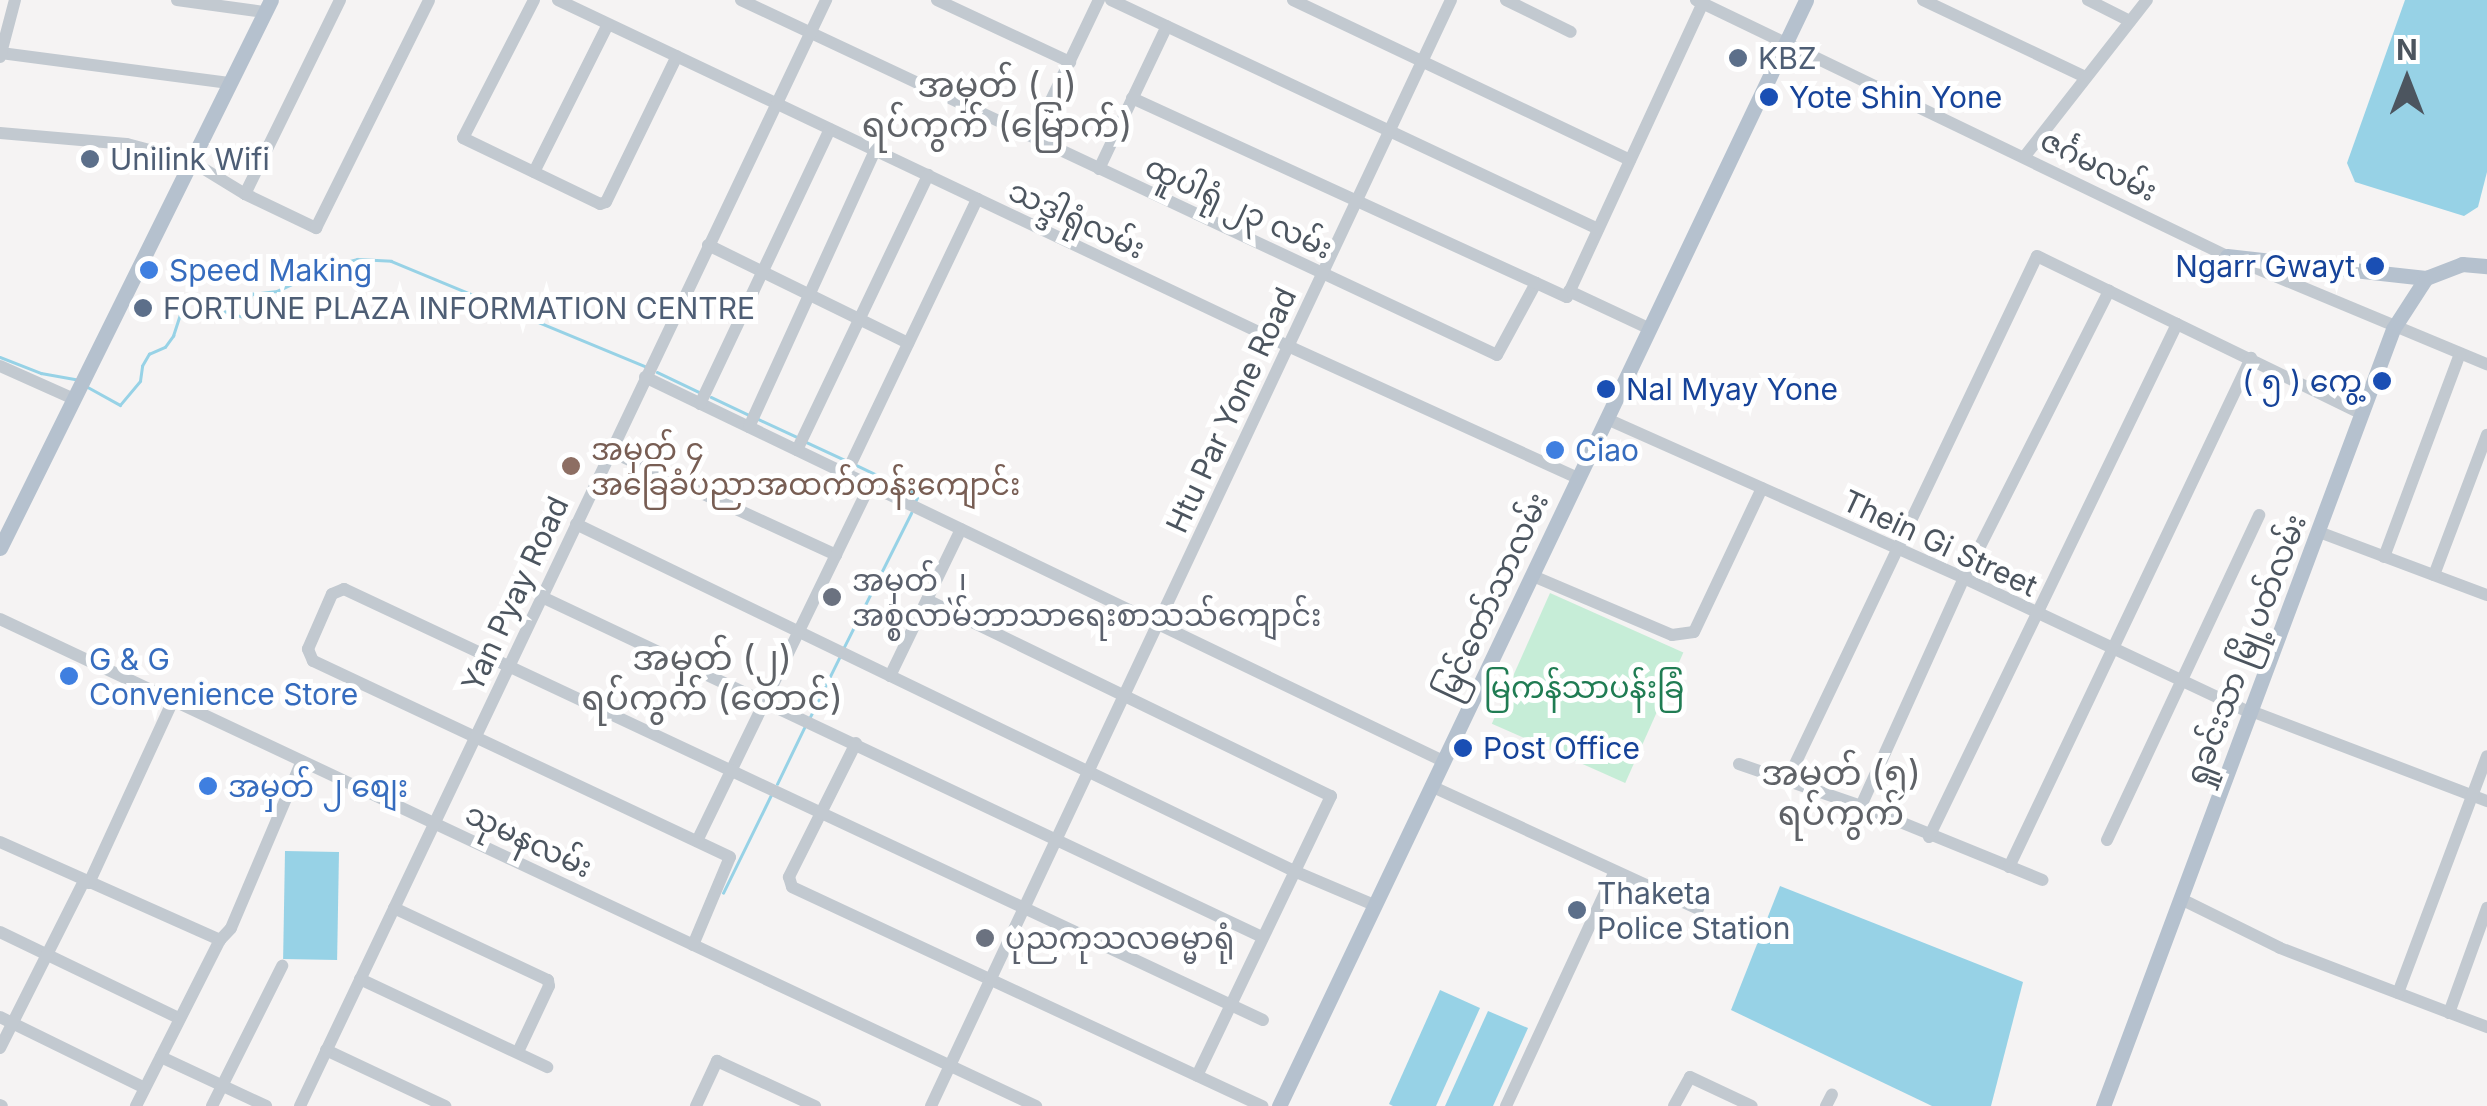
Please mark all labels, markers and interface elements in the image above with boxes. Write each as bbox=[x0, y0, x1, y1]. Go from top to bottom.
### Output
north arrow bbox=[2357, 30, 2457, 130]
text: N bbox=[2396, 33, 2418, 67]
place label: KBZ bbox=[1758, 40, 1817, 76]
marker: KBZ bbox=[1727, 47, 1749, 69]
district label: အမှတ် (၂) ရပ်ကွက် (မြောက်) bbox=[862, 63, 1132, 145]
place label: Yote Shin Yone bbox=[1789, 79, 2002, 115]
marker: Yote Shin Yone bbox=[1758, 86, 1780, 108]
street label: ဇင်္ဂမလမ်း bbox=[2035, 121, 2163, 209]
place label: Unilink Wifi bbox=[110, 141, 270, 177]
marker: Unilink Wifi bbox=[79, 148, 101, 170]
street label: ထူပါရုံ ၂၃ လမ်း bbox=[1140, 148, 1338, 266]
street label: သဒ္ဒါရုံလမ်း bbox=[1003, 172, 1151, 266]
place label: Ngarr Gwayt bbox=[2175, 248, 2355, 284]
place label: Speed Making bbox=[169, 252, 372, 288]
marker: Ngarr Gwayt bbox=[2364, 255, 2386, 277]
marker: Speed Making bbox=[138, 259, 160, 281]
street label: Htu Par Yone Road bbox=[1158, 282, 1304, 538]
place label: FORTUNE PLAZA INFORMATION CENTRE bbox=[163, 290, 755, 326]
marker: FORTUNE PLAZA INFORMATION CENTRE bbox=[132, 297, 154, 319]
place label: ( ၅ ) ကွေ့ bbox=[2242, 363, 2362, 399]
marker: ( ၅ ) ကွေ့ bbox=[2371, 370, 2393, 392]
place label: Nal Myay Yone bbox=[1626, 371, 1838, 407]
marker: Nal Myay Yone bbox=[1595, 378, 1617, 400]
place label: အမှတ် ၄ အခြေခံပညာအထက်တန်းကျောင်း bbox=[591, 431, 1020, 502]
place label: Ciao bbox=[1575, 432, 1639, 468]
marker: Ciao bbox=[1544, 439, 1566, 461]
marker: အမှတ် ၄ အခြေခံပညာအထက်တန်းကျောင်း bbox=[560, 455, 582, 477]
street label: Thein Gi Street bbox=[1837, 482, 2043, 604]
street label: မြင်တော်သာလမ်း bbox=[1428, 487, 1556, 705]
street label: Yan Pyay Road bbox=[454, 491, 576, 697]
street label: ရှုခင်းသာ မြို့ပတ်လမ်း bbox=[2177, 509, 2313, 791]
place label: အမှတ် ၂ အစ္စလာမ်ဘာသာရေးစာသသ်ကျောင်း bbox=[852, 562, 1321, 632]
marker: အမှတ် ၂ အစ္စလာမ်ဘာသာရေးစာသသ်ကျောင်း bbox=[821, 586, 843, 608]
district label: အမှတ် (၂) ရပ်ကွက် (တောင်) bbox=[581, 636, 843, 718]
place label: G & G Convenience Store bbox=[89, 641, 358, 712]
marker: G & G Convenience Store bbox=[58, 665, 80, 687]
park label: မြကန်သာပန်းခြံ bbox=[1484, 669, 1684, 705]
place label: Post Office bbox=[1483, 730, 1640, 766]
marker: Post Office bbox=[1452, 737, 1474, 759]
district label: အမှတ် (၅) ရပ်ကွက် bbox=[1761, 751, 1921, 833]
place label: အမှတ် ၂ စျေး bbox=[228, 768, 408, 804]
marker: အမှတ် ၂ စျေး bbox=[197, 775, 219, 797]
street label: သုမနလမ်း bbox=[460, 795, 598, 885]
place label: Thaketa Police Station bbox=[1597, 875, 1790, 946]
marker: Thaketa Police Station bbox=[1566, 899, 1588, 921]
place label: ပုညကုသလဓမ္မာရုံ bbox=[1005, 920, 1234, 956]
marker: ပုညကုသလဓမ္မာရုံ bbox=[974, 927, 996, 949]

